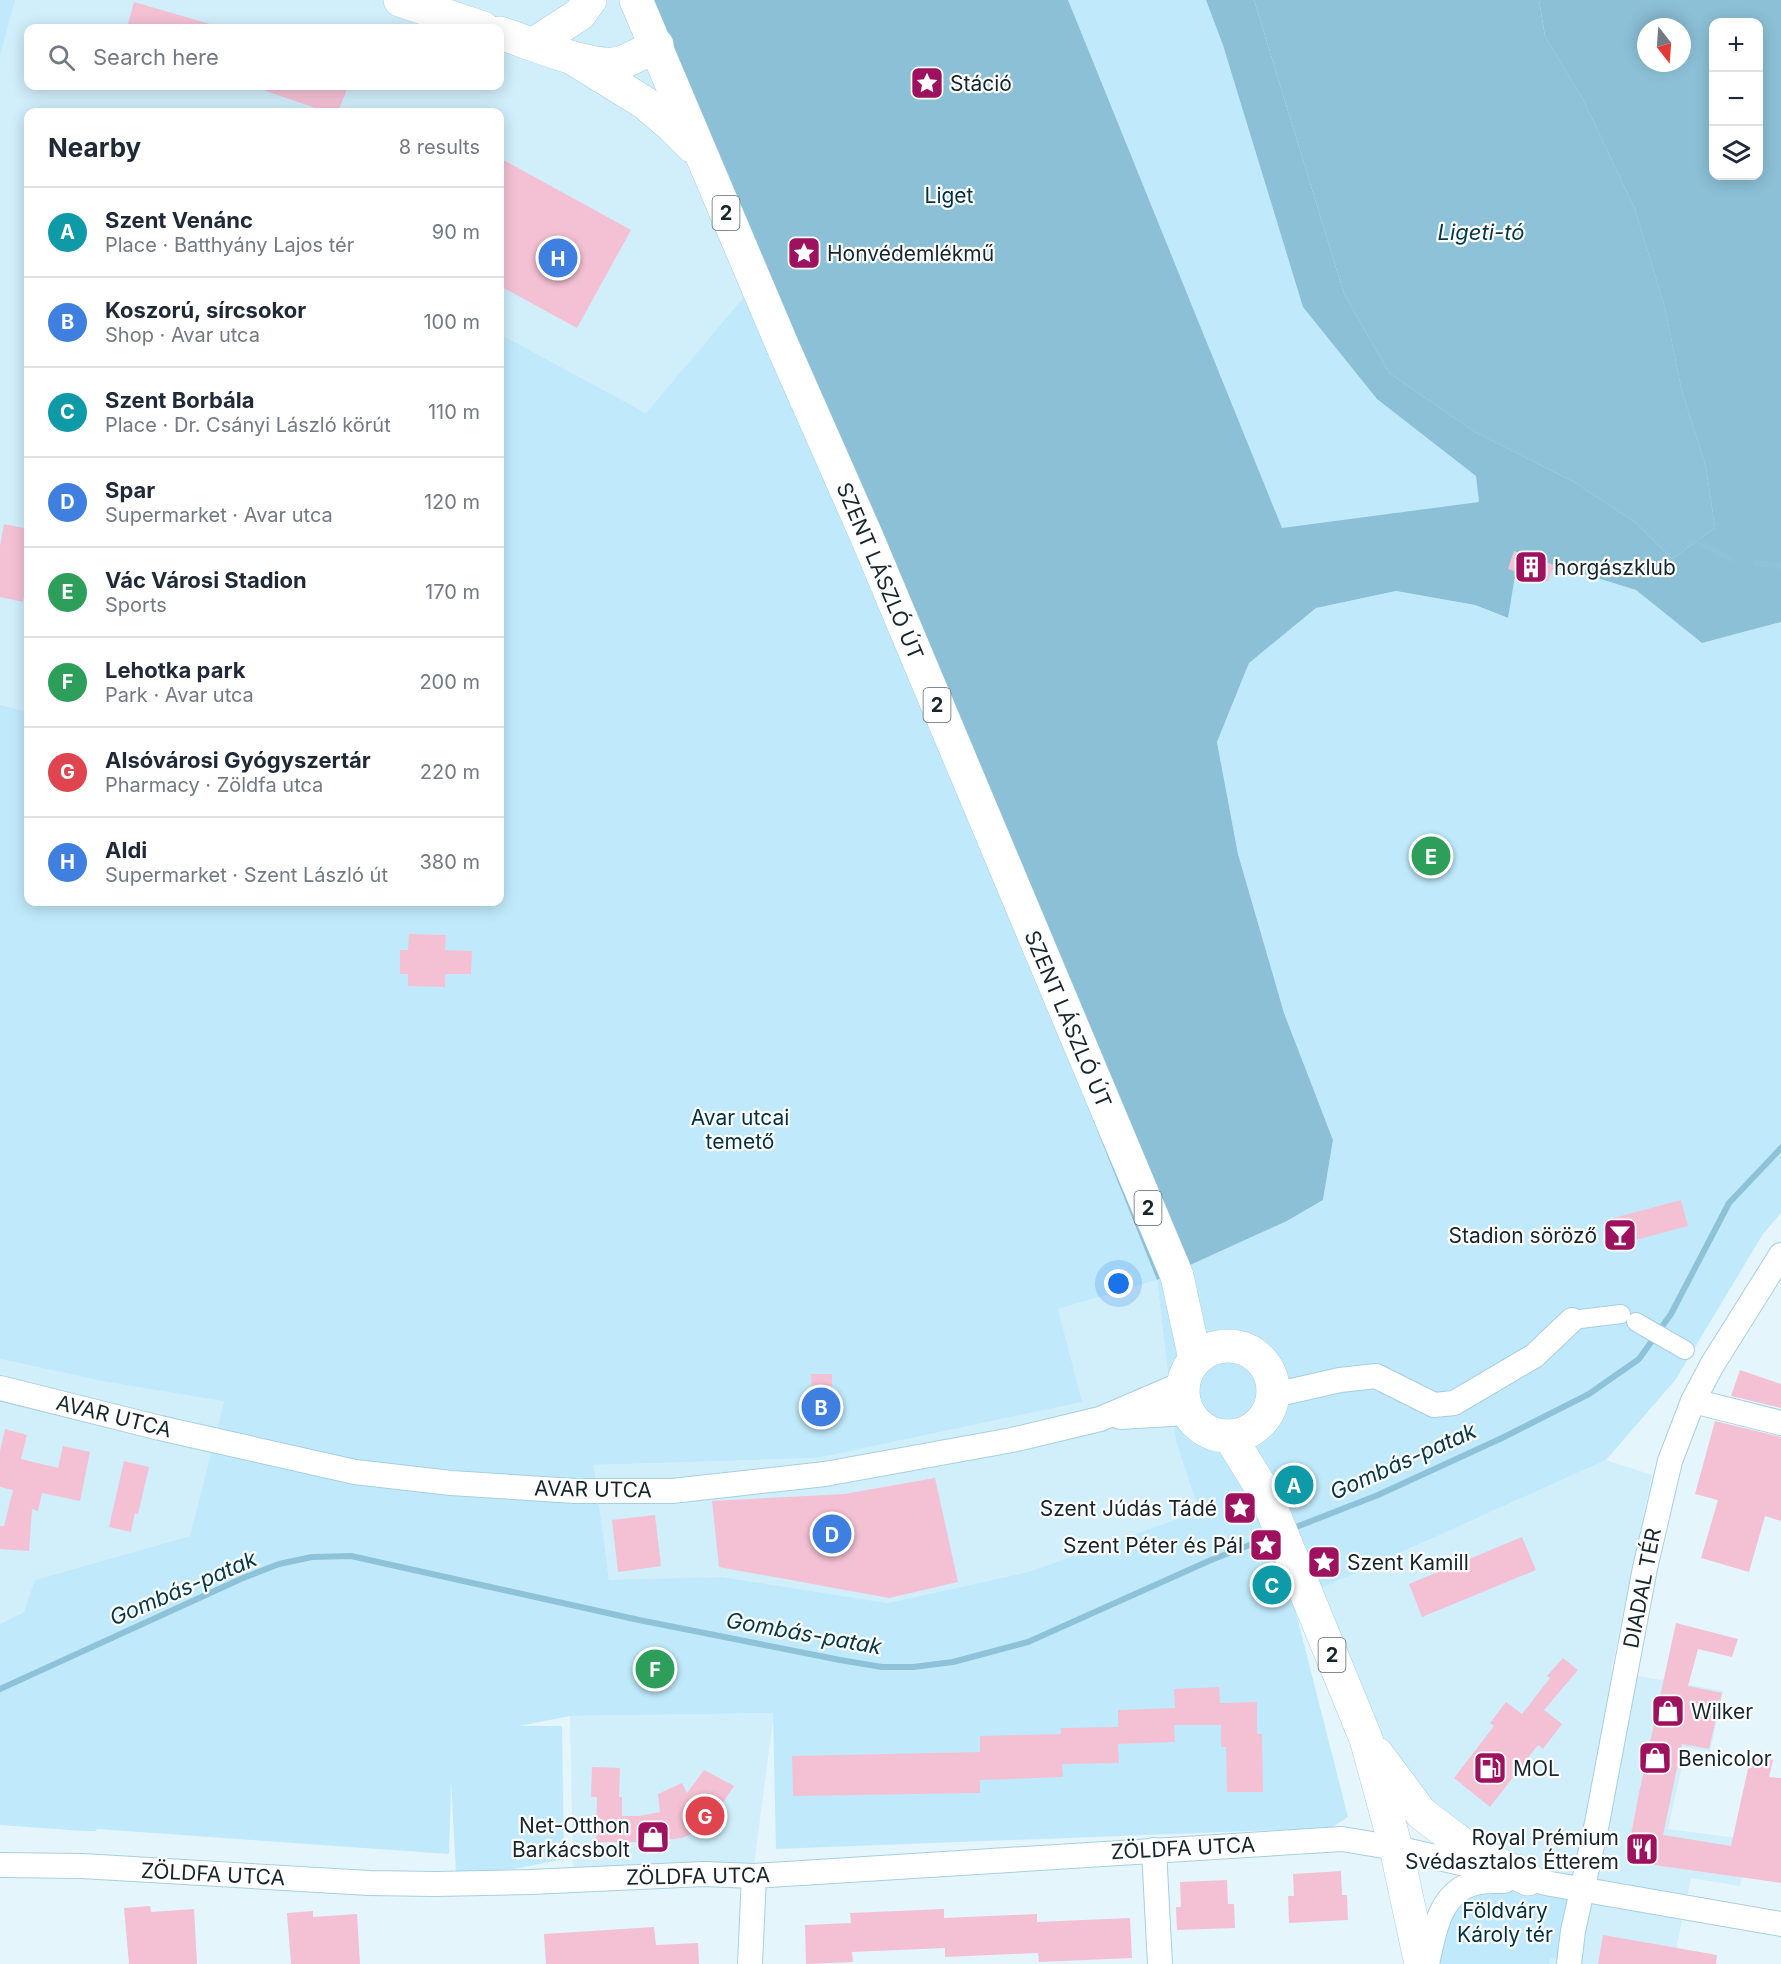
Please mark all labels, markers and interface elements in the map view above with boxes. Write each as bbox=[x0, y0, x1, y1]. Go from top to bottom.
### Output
north arrow bbox=[1637, 18, 1691, 72]
map controls bbox=[1709, 18, 1763, 180]
button: + bbox=[1709, 18, 1763, 72]
search box bbox=[24, 24, 504, 90]
icon: search bbox=[45, 41, 78, 74]
text: Search here bbox=[93, 44, 219, 70]
place icon: Stáció bbox=[909, 65, 945, 101]
place label: Stáció bbox=[950, 71, 1012, 96]
button: − bbox=[1709, 72, 1763, 126]
button: layers bbox=[1709, 126, 1763, 180]
text: Nearby bbox=[48, 132, 141, 163]
text: 8 results bbox=[399, 135, 480, 159]
park label: Liget bbox=[925, 183, 974, 208]
road number: 2 bbox=[712, 196, 740, 230]
text: Szent Venánc bbox=[105, 207, 253, 233]
water label: Ligeti-tó bbox=[1438, 219, 1524, 245]
text: A bbox=[60, 220, 75, 244]
text: 90 m bbox=[432, 220, 480, 244]
text: Place · Batthyány Lajos tér bbox=[105, 233, 354, 257]
place icon: Honvédemlékmű bbox=[786, 235, 822, 271]
pin: H bbox=[538, 236, 578, 280]
place label: Honvédemlékmű bbox=[827, 241, 994, 266]
text: Koszorú, sírcsokor bbox=[105, 297, 306, 323]
text: B bbox=[61, 310, 74, 334]
text: 100 m bbox=[423, 310, 480, 334]
text: Shop · Avar utca bbox=[105, 323, 260, 347]
text: Szent Borbála bbox=[105, 387, 255, 413]
text: C bbox=[60, 400, 75, 424]
text: 110 m bbox=[428, 400, 480, 424]
text: Place · Dr. Csányi László körút bbox=[105, 413, 391, 437]
text: Spar bbox=[105, 477, 155, 503]
street label: SZENT LÁSZLÓ ÚT bbox=[831, 478, 930, 663]
text: D bbox=[60, 490, 75, 514]
text: 120 m bbox=[424, 490, 480, 514]
text: Supermarket · Avar utca bbox=[105, 503, 333, 527]
building icon: horgászklub bbox=[1513, 549, 1549, 585]
place label: horgászklub bbox=[1554, 555, 1676, 580]
text: Vác Városi Stadion bbox=[105, 567, 307, 593]
text: E bbox=[61, 580, 74, 604]
text: 170 m bbox=[425, 580, 480, 604]
text: Sports bbox=[105, 593, 167, 617]
text: Lehotka park bbox=[105, 657, 246, 683]
text: F bbox=[62, 670, 73, 694]
text: 200 m bbox=[419, 670, 480, 694]
text: Park · Avar utca bbox=[105, 683, 254, 707]
road number: 2 bbox=[924, 688, 950, 722]
text: Alsóvárosi Gyógyszertár bbox=[105, 747, 371, 773]
text: G bbox=[60, 760, 75, 784]
text: 220 m bbox=[420, 760, 480, 784]
text: Pharmacy · Zöldfa utca bbox=[105, 773, 323, 797]
pin: E bbox=[1412, 834, 1450, 878]
text: Aldi bbox=[105, 837, 147, 863]
text: H bbox=[60, 850, 75, 874]
text: 380 m bbox=[420, 850, 480, 874]
text: Supermarket · Szent László út bbox=[105, 863, 388, 887]
street label: SZENT LÁSZLÓ ÚT bbox=[1019, 926, 1118, 1111]
park label: Avar utcai temető bbox=[691, 1105, 789, 1154]
road number: 2 bbox=[1134, 1191, 1162, 1225]
bar icon: Stadion söröző bbox=[1602, 1217, 1638, 1253]
place label: Stadion söröző bbox=[1449, 1223, 1597, 1248]
your location bbox=[1104, 1269, 1133, 1298]
pin: B bbox=[802, 1384, 840, 1430]
street label: AVAR UTCA bbox=[54, 1390, 174, 1442]
water label: Gombás-patak bbox=[1326, 1417, 1481, 1505]
pin: A bbox=[1274, 1462, 1314, 1508]
street label: AVAR UTCA bbox=[534, 1475, 652, 1503]
place icon: Szent Júdás Tádé bbox=[1222, 1490, 1258, 1526]
place label: Szent Júdás Tádé bbox=[1040, 1496, 1217, 1521]
pin: D bbox=[812, 1512, 852, 1556]
street label: DIADAL TÉR bbox=[1617, 1526, 1666, 1650]
place icon: Szent Péter és Pál bbox=[1248, 1527, 1284, 1563]
place label: Szent Péter és Pál bbox=[1063, 1533, 1243, 1558]
place icon: Szent Kamill bbox=[1306, 1544, 1342, 1580]
water label: Gombás-patak bbox=[105, 1545, 261, 1631]
place label: Szent Kamill bbox=[1347, 1550, 1469, 1575]
pin: C bbox=[1252, 1562, 1292, 1608]
water label: Gombás-patak bbox=[724, 1607, 885, 1660]
road number: 2 bbox=[1318, 1638, 1346, 1672]
pin: F bbox=[636, 1646, 674, 1692]
shop icon: Wilker bbox=[1650, 1693, 1686, 1729]
place label: Wilker bbox=[1691, 1699, 1753, 1724]
shop icon: Benicolor bbox=[1637, 1740, 1673, 1776]
place label: Benicolor bbox=[1678, 1746, 1772, 1771]
fuel station icon: MOL bbox=[1472, 1750, 1508, 1786]
place label: MOL bbox=[1513, 1756, 1560, 1781]
pin: G bbox=[686, 1794, 724, 1838]
place label: Net-Otthon Barkácsbolt bbox=[512, 1813, 630, 1862]
shop icon: Net-Otthon Barkácsbolt bbox=[635, 1819, 671, 1855]
place label: Royal Prémium Svédasztalos Étterem bbox=[1405, 1825, 1619, 1874]
restaurant icon: Royal Prémium Svédasztalos Étterem bbox=[1624, 1831, 1660, 1867]
street label: ZÖLDFA UTCA bbox=[1110, 1832, 1256, 1864]
street label: ZÖLDFA UTCA bbox=[140, 1858, 286, 1890]
street label: ZÖLDFA UTCA bbox=[626, 1862, 770, 1890]
park label: Földváry Károly tér bbox=[1457, 1898, 1553, 1947]

